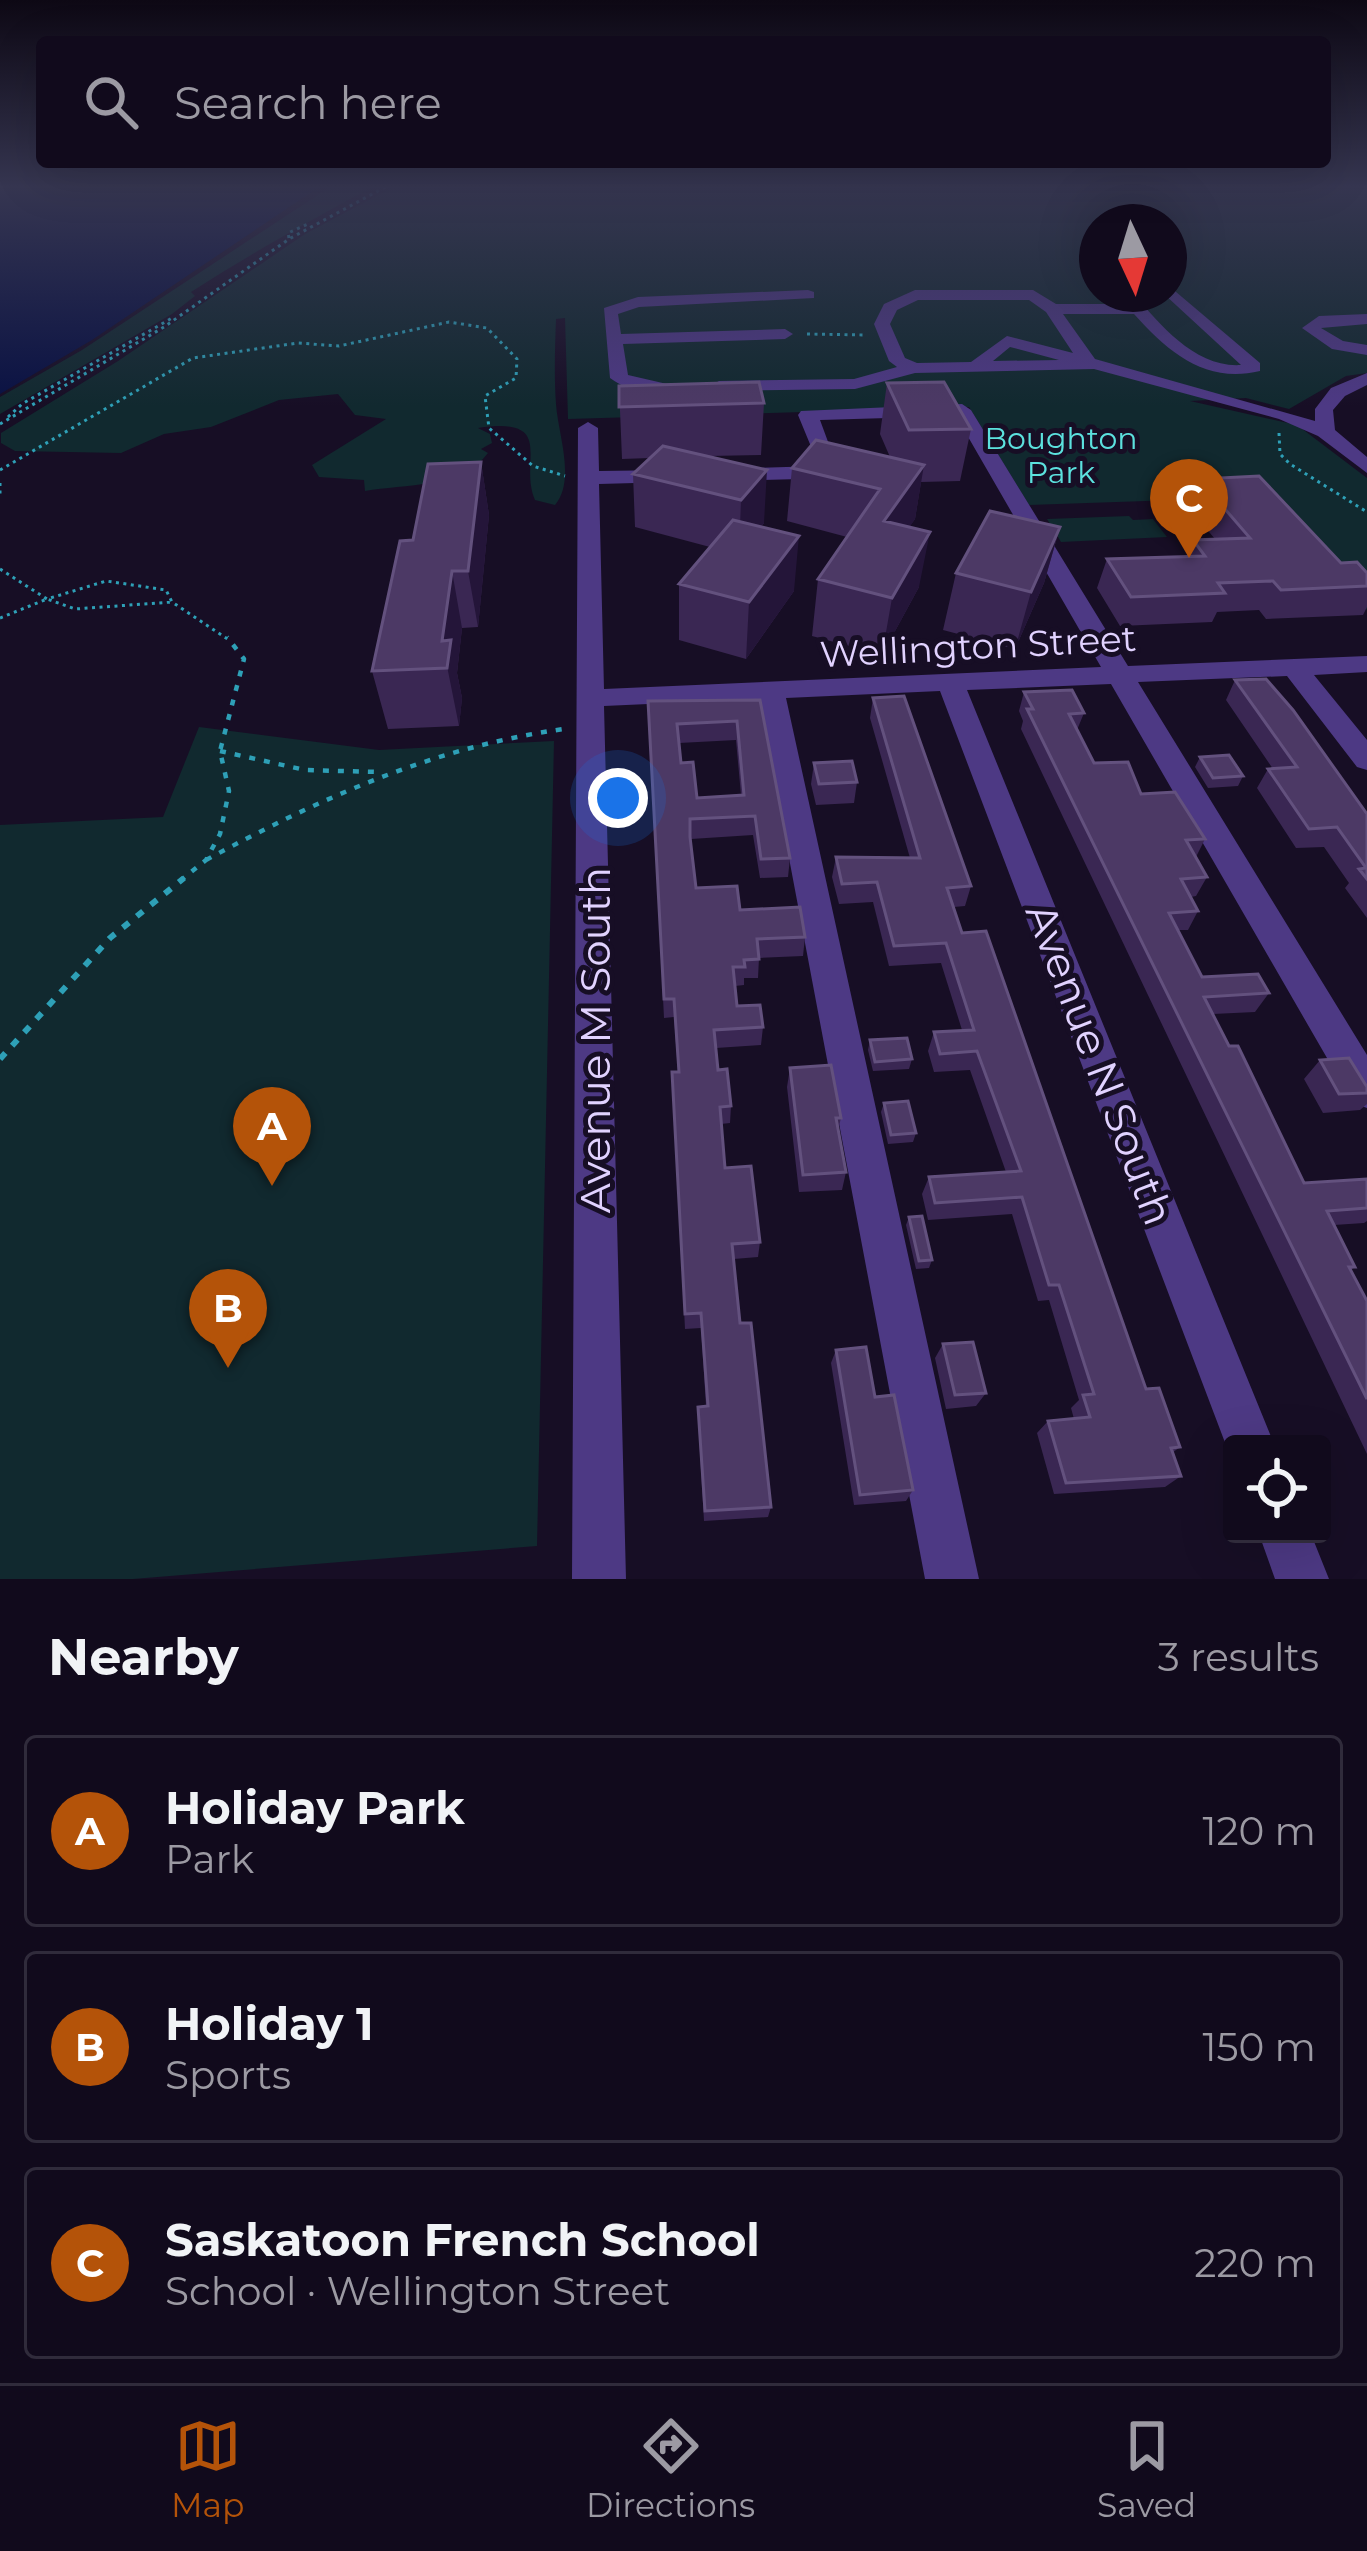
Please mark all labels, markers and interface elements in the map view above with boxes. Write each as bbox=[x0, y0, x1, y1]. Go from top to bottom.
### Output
search box bbox=[36, 36, 1331, 168]
icon: search bbox=[78, 69, 144, 135]
text: Search here bbox=[174, 75, 442, 130]
north arrow bbox=[1079, 204, 1187, 312]
park label: Boughton Park bbox=[984, 420, 1138, 491]
pin: C bbox=[1150, 459, 1228, 558]
street label: Wellington Street bbox=[819, 616, 1137, 676]
your location bbox=[588, 768, 648, 828]
street label: Avenue M South bbox=[569, 867, 621, 1213]
street label: Avenue N South bbox=[1015, 896, 1185, 1232]
pin: A bbox=[233, 1087, 311, 1186]
pin: B bbox=[189, 1269, 267, 1368]
map controls bbox=[1223, 1435, 1331, 1543]
button: locate bbox=[1223, 1435, 1331, 1543]
text: Nearby bbox=[48, 1626, 239, 1688]
text: 3 results bbox=[1158, 1633, 1319, 1681]
text: Holiday Park bbox=[165, 1780, 465, 1835]
text: A bbox=[75, 1807, 105, 1855]
text: 120 m bbox=[1202, 1807, 1316, 1855]
text: Park bbox=[165, 1835, 254, 1883]
text: Holiday 1 bbox=[165, 1996, 374, 2051]
text: B bbox=[75, 2023, 105, 2071]
text: 150 m bbox=[1202, 2023, 1316, 2071]
text: Sports bbox=[165, 2051, 291, 2099]
text: Saskatoon French School bbox=[165, 2212, 760, 2267]
text: C bbox=[76, 2239, 104, 2287]
text: 220 m bbox=[1194, 2239, 1316, 2287]
text: School · Wellington Street bbox=[165, 2267, 670, 2315]
tab: Map bbox=[171, 2413, 244, 2525]
tab: Directions bbox=[586, 2413, 755, 2525]
tab: Saved bbox=[1097, 2413, 1196, 2525]

